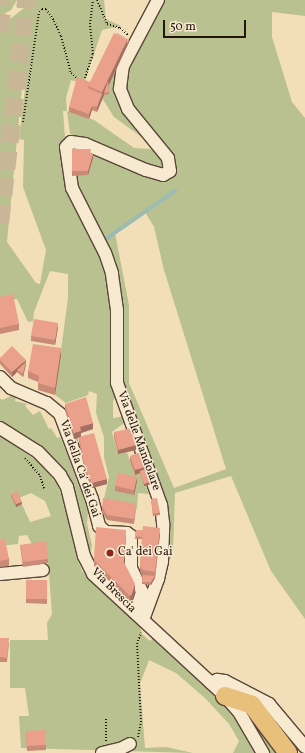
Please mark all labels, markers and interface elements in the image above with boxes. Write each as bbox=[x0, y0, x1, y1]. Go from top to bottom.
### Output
scale bar bbox=[165, 12, 248, 38]
text: 50 m bbox=[170, 19, 196, 35]
street label: Via delle Mandolare bbox=[113, 389, 163, 493]
street label: Via della Ca' dei Gai bbox=[56, 418, 102, 520]
place label: Ca' dei Gai bbox=[118, 546, 173, 560]
marker: Ca' dei Gai bbox=[105, 548, 115, 558]
street label: Via Brescia bbox=[87, 565, 139, 617]

